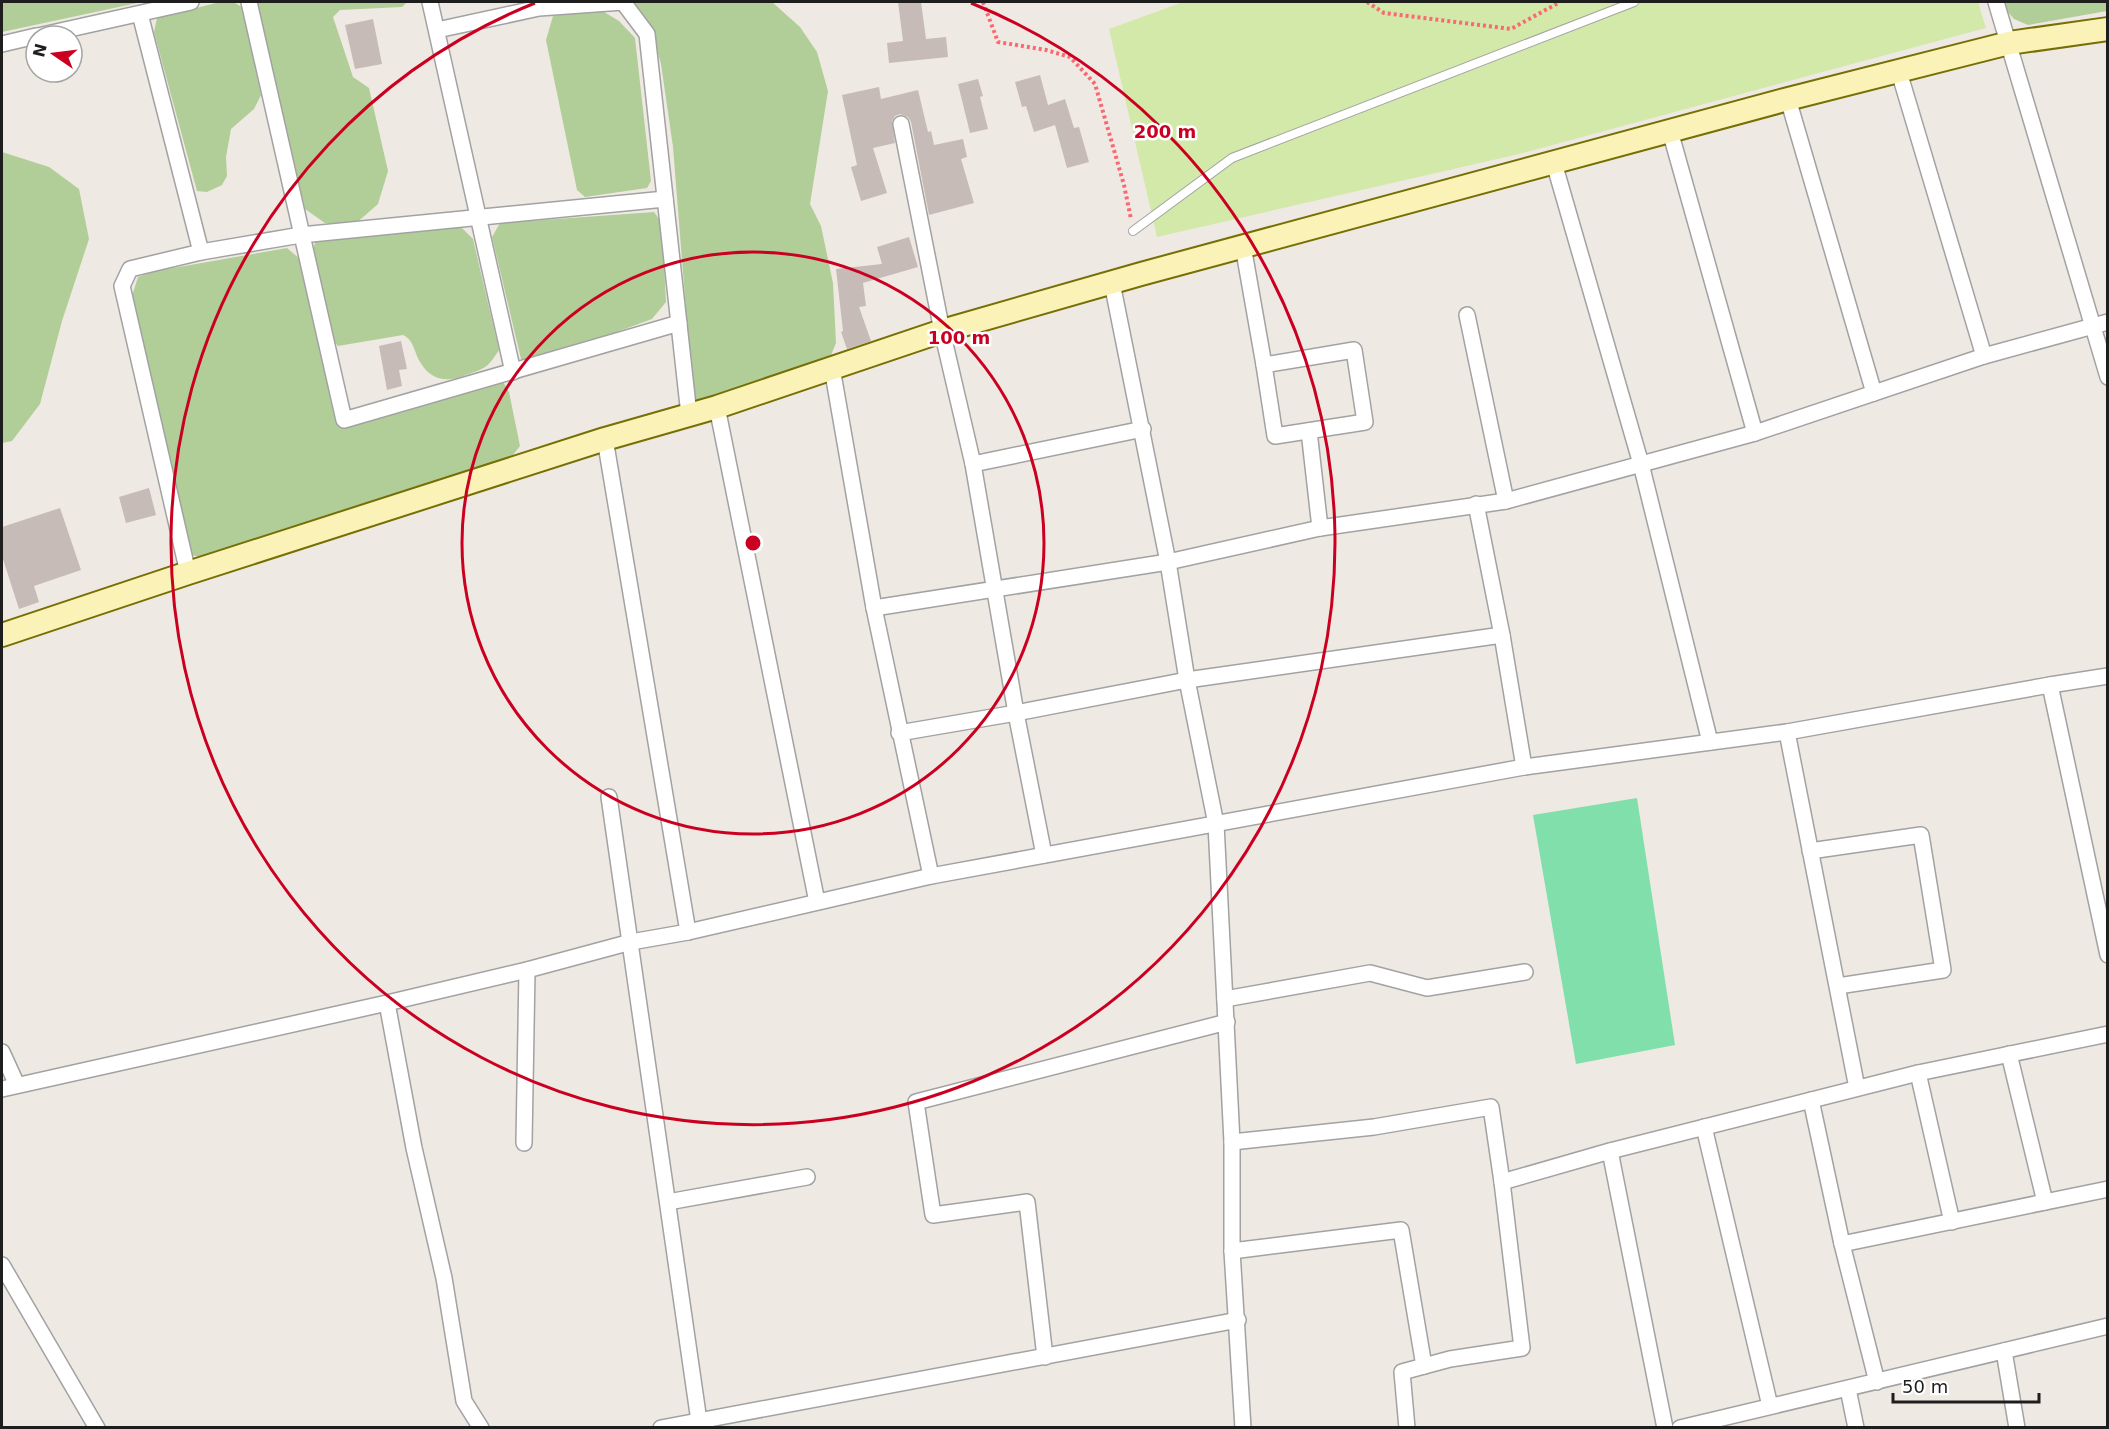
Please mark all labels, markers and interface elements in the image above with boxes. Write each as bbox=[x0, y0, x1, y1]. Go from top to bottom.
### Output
north arrow bbox=[24, 24, 84, 84]
text: N bbox=[29, 42, 51, 59]
text: 200 m bbox=[1134, 121, 1196, 142]
text: 100 m bbox=[928, 327, 990, 348]
centre of rings bbox=[743, 533, 763, 553]
scale bar bbox=[1893, 1366, 2038, 1404]
text: 50 m bbox=[1902, 1376, 1948, 1397]

